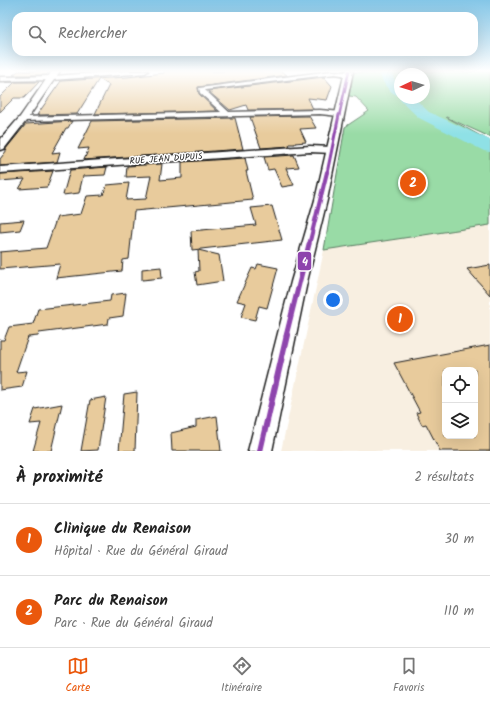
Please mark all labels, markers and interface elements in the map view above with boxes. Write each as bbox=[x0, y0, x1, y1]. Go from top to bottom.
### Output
search box bbox=[12, 12, 478, 56]
text: Rechercher bbox=[58, 22, 126, 46]
icon: search bbox=[26, 23, 48, 45]
north arrow bbox=[394, 68, 430, 104]
street label: RUE JEAN DUPUIS bbox=[129, 149, 203, 169]
pin: 2 bbox=[400, 168, 426, 198]
line badge: 4 bbox=[297, 251, 312, 271]
text: 4 bbox=[302, 253, 308, 271]
your location bbox=[323, 290, 343, 310]
pin: 1 bbox=[387, 304, 413, 334]
map controls bbox=[442, 367, 478, 439]
button: locate bbox=[442, 367, 478, 403]
button: layers bbox=[442, 403, 478, 439]
text: À proximité bbox=[16, 464, 103, 491]
text: 2 résultats bbox=[415, 467, 474, 488]
text: Clinique du Renaison bbox=[54, 517, 191, 541]
text: 1 bbox=[27, 529, 31, 550]
text: 30 m bbox=[445, 529, 474, 550]
text: Hôpital · Rue du Général Giraud bbox=[54, 541, 228, 562]
text: Parc du Renaison bbox=[54, 589, 168, 613]
text: 2 bbox=[25, 601, 33, 622]
text: 110 m bbox=[444, 601, 474, 622]
text: Parc · Rue du Général Giraud bbox=[54, 613, 213, 634]
tab: Carte bbox=[65, 655, 90, 697]
tab: Itinéraire bbox=[221, 655, 262, 697]
tab: Favoris bbox=[393, 655, 425, 697]

